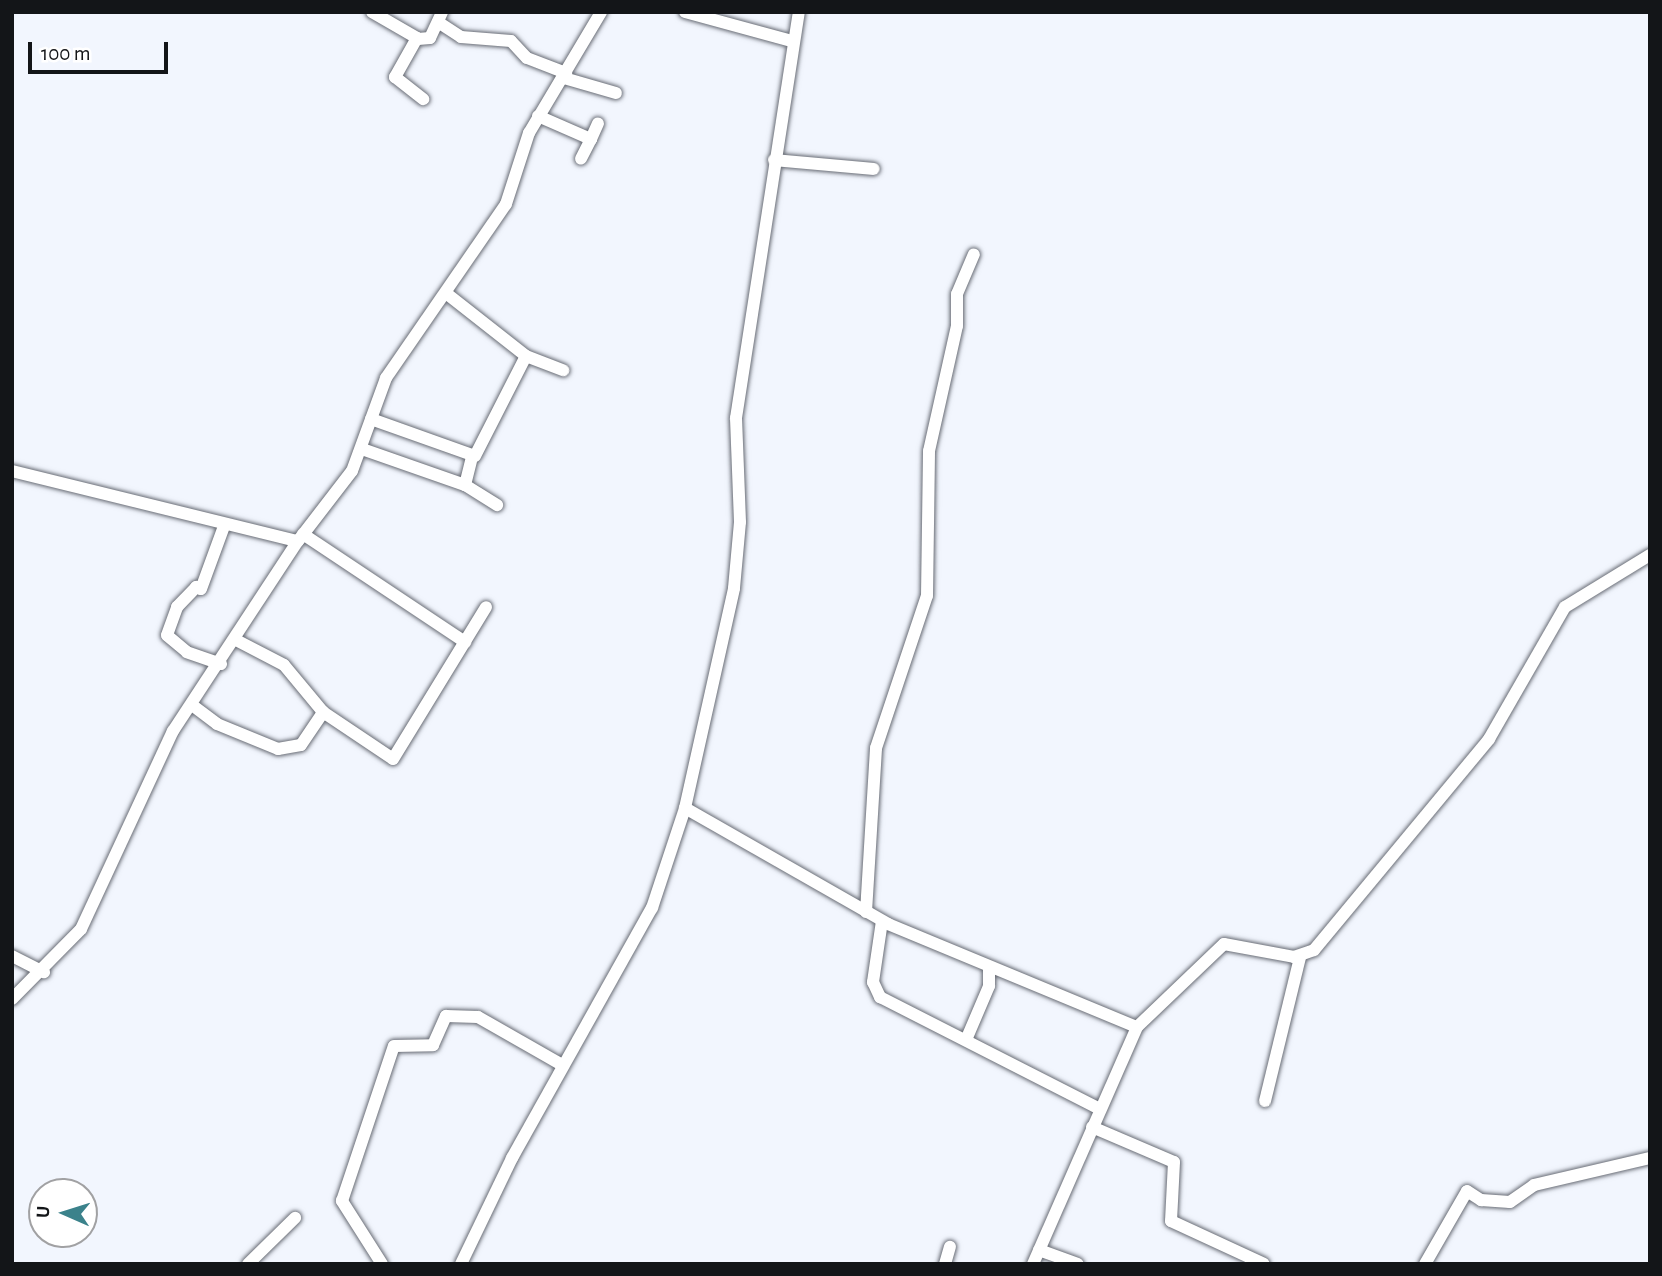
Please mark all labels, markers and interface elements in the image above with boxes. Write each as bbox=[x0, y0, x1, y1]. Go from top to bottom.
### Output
scale bar bbox=[32, 28, 172, 72]
text: 100 m bbox=[41, 43, 91, 64]
north arrow bbox=[28, 1178, 98, 1248]
text: U bbox=[34, 1205, 53, 1219]

